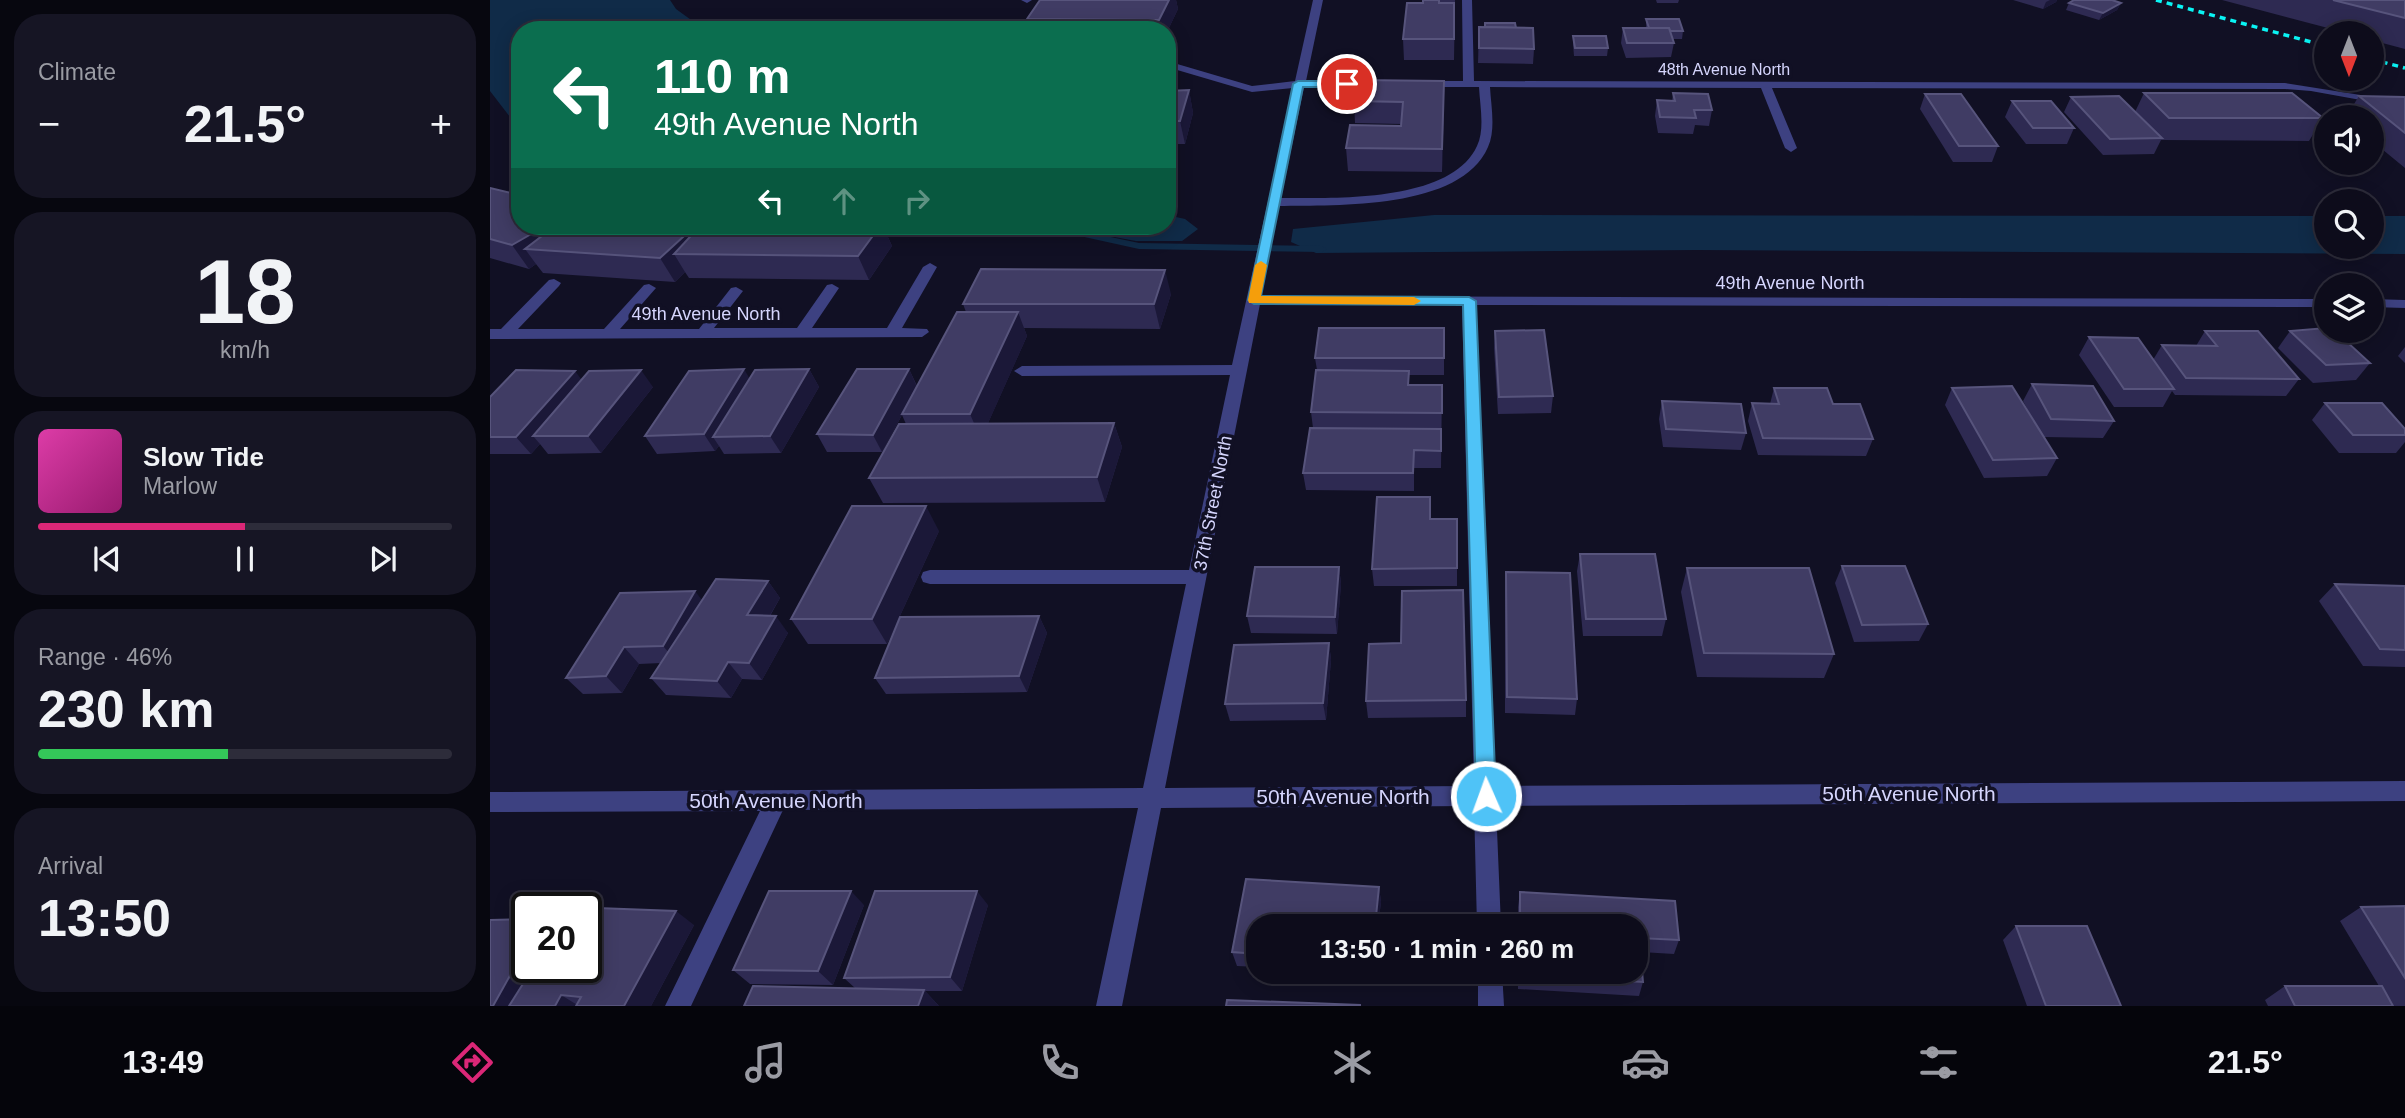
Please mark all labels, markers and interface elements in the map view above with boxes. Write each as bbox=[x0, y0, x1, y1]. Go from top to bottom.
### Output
north arrow bbox=[2314, 21, 2384, 91]
map controls bbox=[2314, 21, 2384, 343]
icon: left bbox=[539, 49, 630, 140]
text: 110 m bbox=[654, 49, 790, 103]
pin bbox=[1317, 54, 1377, 114]
text: Climate bbox=[38, 59, 116, 85]
street label: 48th Avenue North bbox=[1658, 61, 1790, 78]
icon: arrive bbox=[1328, 65, 1366, 103]
text: 21.5° bbox=[184, 95, 306, 153]
text: − bbox=[38, 103, 60, 145]
text: + bbox=[430, 103, 452, 145]
button: sound bbox=[2314, 105, 2384, 175]
text: 49th Avenue North bbox=[654, 106, 919, 142]
icon: left bbox=[752, 182, 790, 220]
icon: ahead bbox=[825, 182, 863, 220]
icon: right bbox=[898, 182, 936, 220]
button: search bbox=[2314, 189, 2384, 259]
text: 18 bbox=[194, 241, 296, 342]
street label: 49th Avenue North bbox=[1716, 273, 1864, 293]
button: layers bbox=[2314, 273, 2384, 343]
street label: 49th Avenue North bbox=[632, 304, 780, 324]
text: km/h bbox=[220, 337, 270, 363]
street label: 37th Street North bbox=[1190, 434, 1236, 572]
text: Slow Tide bbox=[143, 442, 264, 472]
text: Marlow bbox=[143, 473, 217, 499]
icon: previous bbox=[88, 540, 126, 578]
icon: pause bbox=[226, 540, 264, 578]
icon: next bbox=[364, 540, 402, 578]
text: Range · 46% bbox=[38, 644, 172, 670]
text: 230 km bbox=[38, 680, 214, 738]
position arrow bbox=[1449, 759, 1523, 833]
street label: 50th Avenue North bbox=[1822, 782, 1996, 805]
street label: 50th Avenue North bbox=[1256, 785, 1430, 808]
street label: 50th Avenue North bbox=[689, 789, 863, 812]
text: Arrival bbox=[38, 853, 103, 879]
text: 13:50 bbox=[38, 889, 171, 947]
speed limit sign: 20 bbox=[511, 892, 602, 983]
text: 13:50 · 1 min · 260 m bbox=[1320, 934, 1574, 964]
icon: directions bbox=[448, 1038, 497, 1087]
icon: music bbox=[741, 1038, 790, 1087]
icon: phone bbox=[1035, 1038, 1084, 1087]
icon: climate bbox=[1328, 1038, 1377, 1087]
icon: car bbox=[1621, 1038, 1670, 1087]
icon: filters bbox=[1914, 1038, 1963, 1087]
text: 13:49 bbox=[122, 1044, 204, 1080]
text: 21.5° bbox=[2208, 1044, 2283, 1080]

